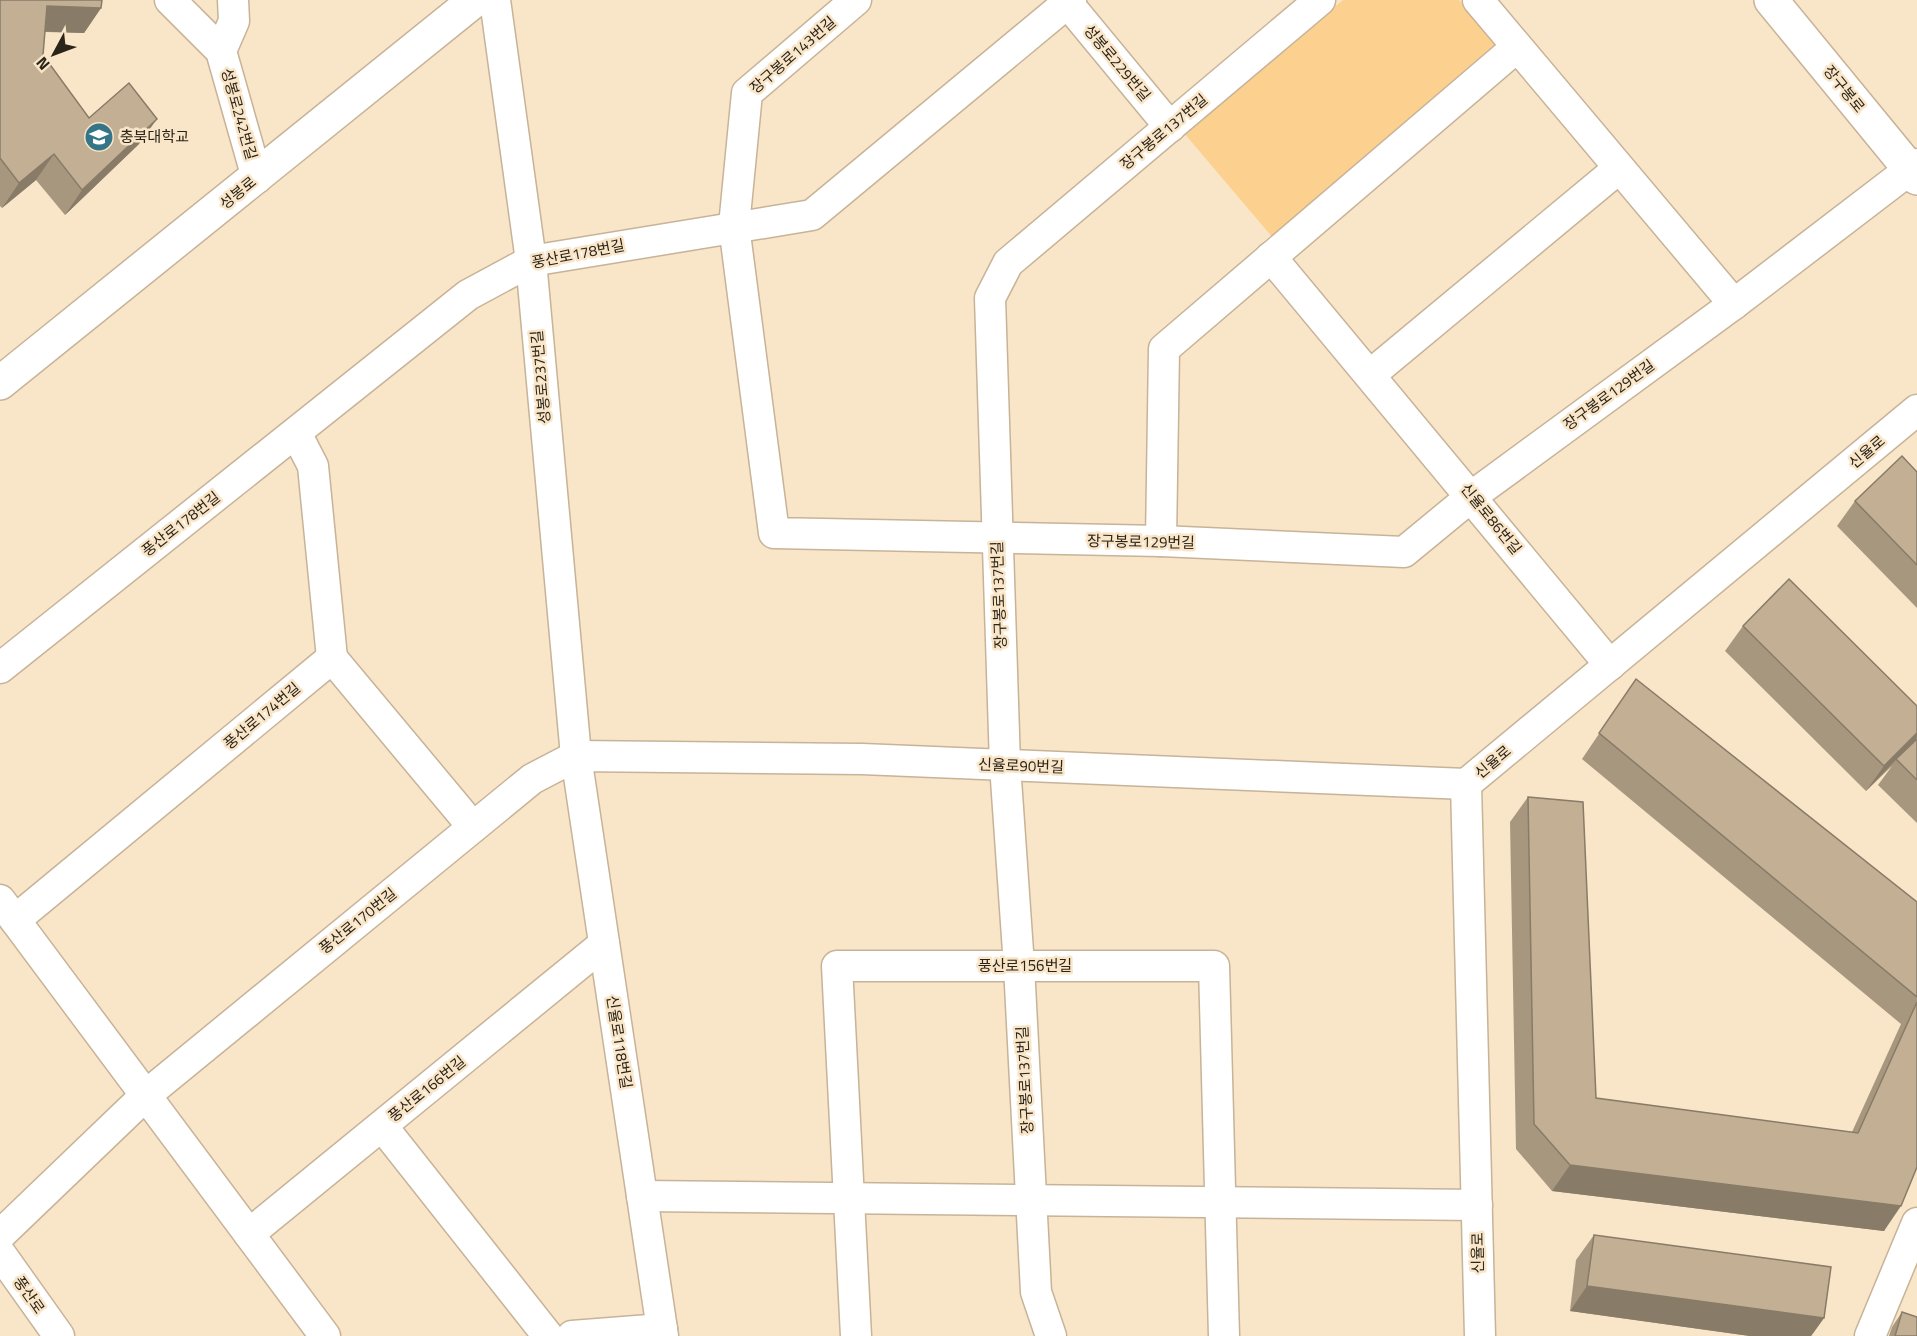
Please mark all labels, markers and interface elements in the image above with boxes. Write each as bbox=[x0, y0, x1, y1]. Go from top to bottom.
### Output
street label: 장구봉로143번길 bbox=[744, 11, 841, 99]
street label: 성봉로229번길 bbox=[1078, 19, 1156, 106]
north arrow bbox=[24, 24, 84, 84]
text: N bbox=[30, 52, 55, 76]
street label: 장구봉로 bbox=[1818, 60, 1871, 117]
street label: 성봉로242번길 bbox=[215, 65, 264, 162]
street label: 장구봉로137번길 bbox=[1115, 88, 1212, 175]
school or university icon: 충북대학교 bbox=[83, 121, 115, 153]
place label: 충북대학교 bbox=[120, 125, 189, 148]
street label: 성봉로 bbox=[214, 171, 261, 215]
street label: 풍산로178번길 bbox=[529, 233, 626, 274]
street label: 성봉로237번길 bbox=[525, 329, 556, 425]
street label: 장구봉로129번길 bbox=[1558, 354, 1659, 436]
street label: 신율로 bbox=[1843, 429, 1890, 474]
street label: 신율로86번길 bbox=[1455, 478, 1527, 559]
street label: 풍산로178번길 bbox=[136, 486, 225, 562]
street label: 장구봉로129번길 bbox=[1087, 529, 1195, 554]
street label: 장구봉로137번길 bbox=[985, 541, 1012, 649]
street label: 풍산로174번길 bbox=[218, 677, 305, 755]
street label: 신율로 bbox=[1469, 739, 1516, 784]
street label: 신율로90번길 bbox=[978, 753, 1064, 778]
street label: 풍산로170번길 bbox=[314, 882, 402, 959]
street label: 풍산로156번길 bbox=[978, 954, 1072, 977]
street label: 신율로118번길 bbox=[601, 994, 638, 1090]
street label: 장구봉로137번길 bbox=[1010, 1025, 1039, 1135]
street label: 풍산로166번길 bbox=[383, 1050, 471, 1127]
street label: 신율로 bbox=[1466, 1232, 1489, 1274]
street label: 풍산로 bbox=[8, 1271, 51, 1318]

